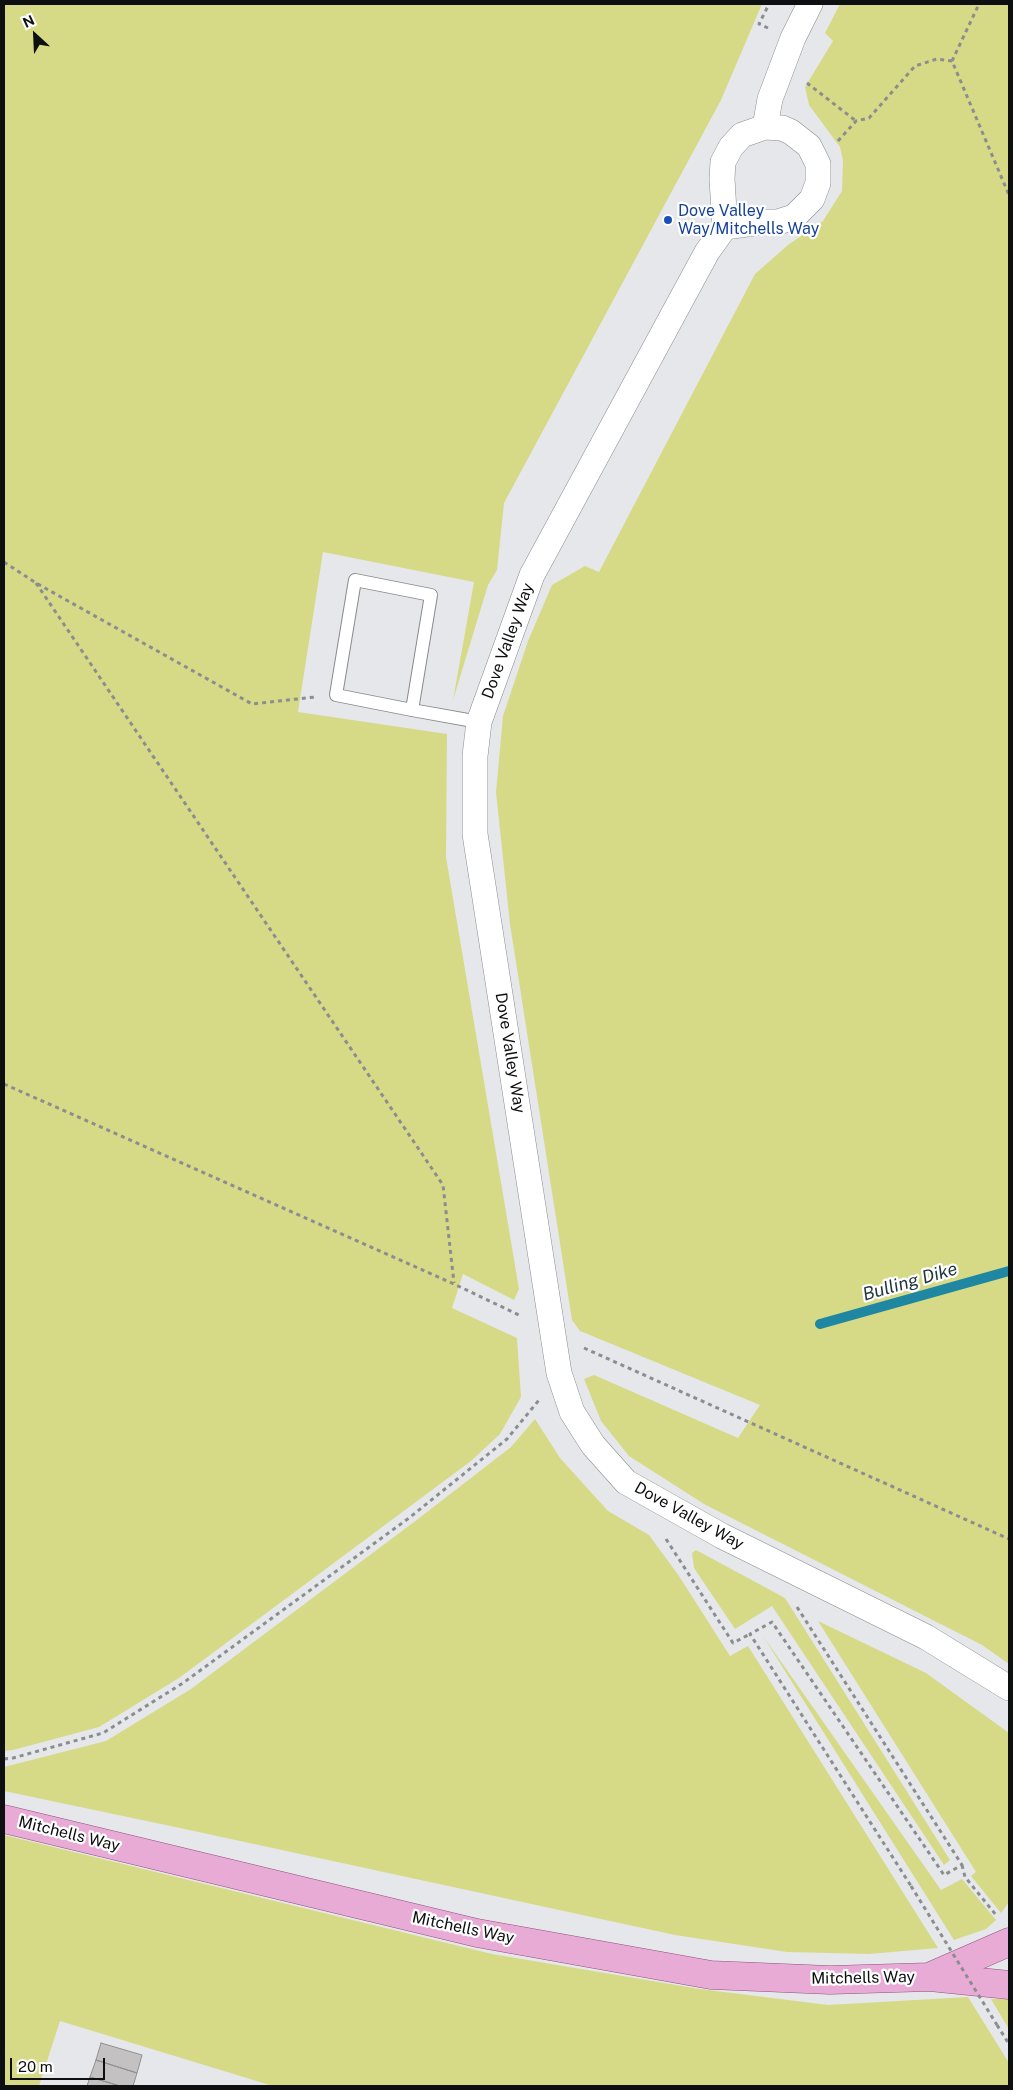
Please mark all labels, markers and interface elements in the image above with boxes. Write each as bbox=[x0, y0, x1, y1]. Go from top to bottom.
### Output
north arrow bbox=[10, 10, 60, 60]
text: N bbox=[20, 12, 37, 31]
place label: Dove Valley Way/Mitchells Way bbox=[678, 201, 819, 239]
marker: Dove Valley Way/Mitchells Way bbox=[662, 214, 674, 226]
street label: Dove Valley Way bbox=[478, 580, 538, 702]
street label: Dove Valley Way bbox=[491, 991, 529, 1115]
water label: Bulling Dike bbox=[860, 1258, 960, 1306]
street label: Dove Valley Way bbox=[631, 1478, 747, 1554]
street label: Mitchells Way bbox=[16, 1812, 122, 1856]
street label: Mitchells Way bbox=[410, 1908, 516, 1948]
street label: Mitchells Way bbox=[811, 1967, 915, 1989]
scale bar bbox=[12, 2048, 108, 2080]
text: 20 m bbox=[18, 2058, 53, 2075]

